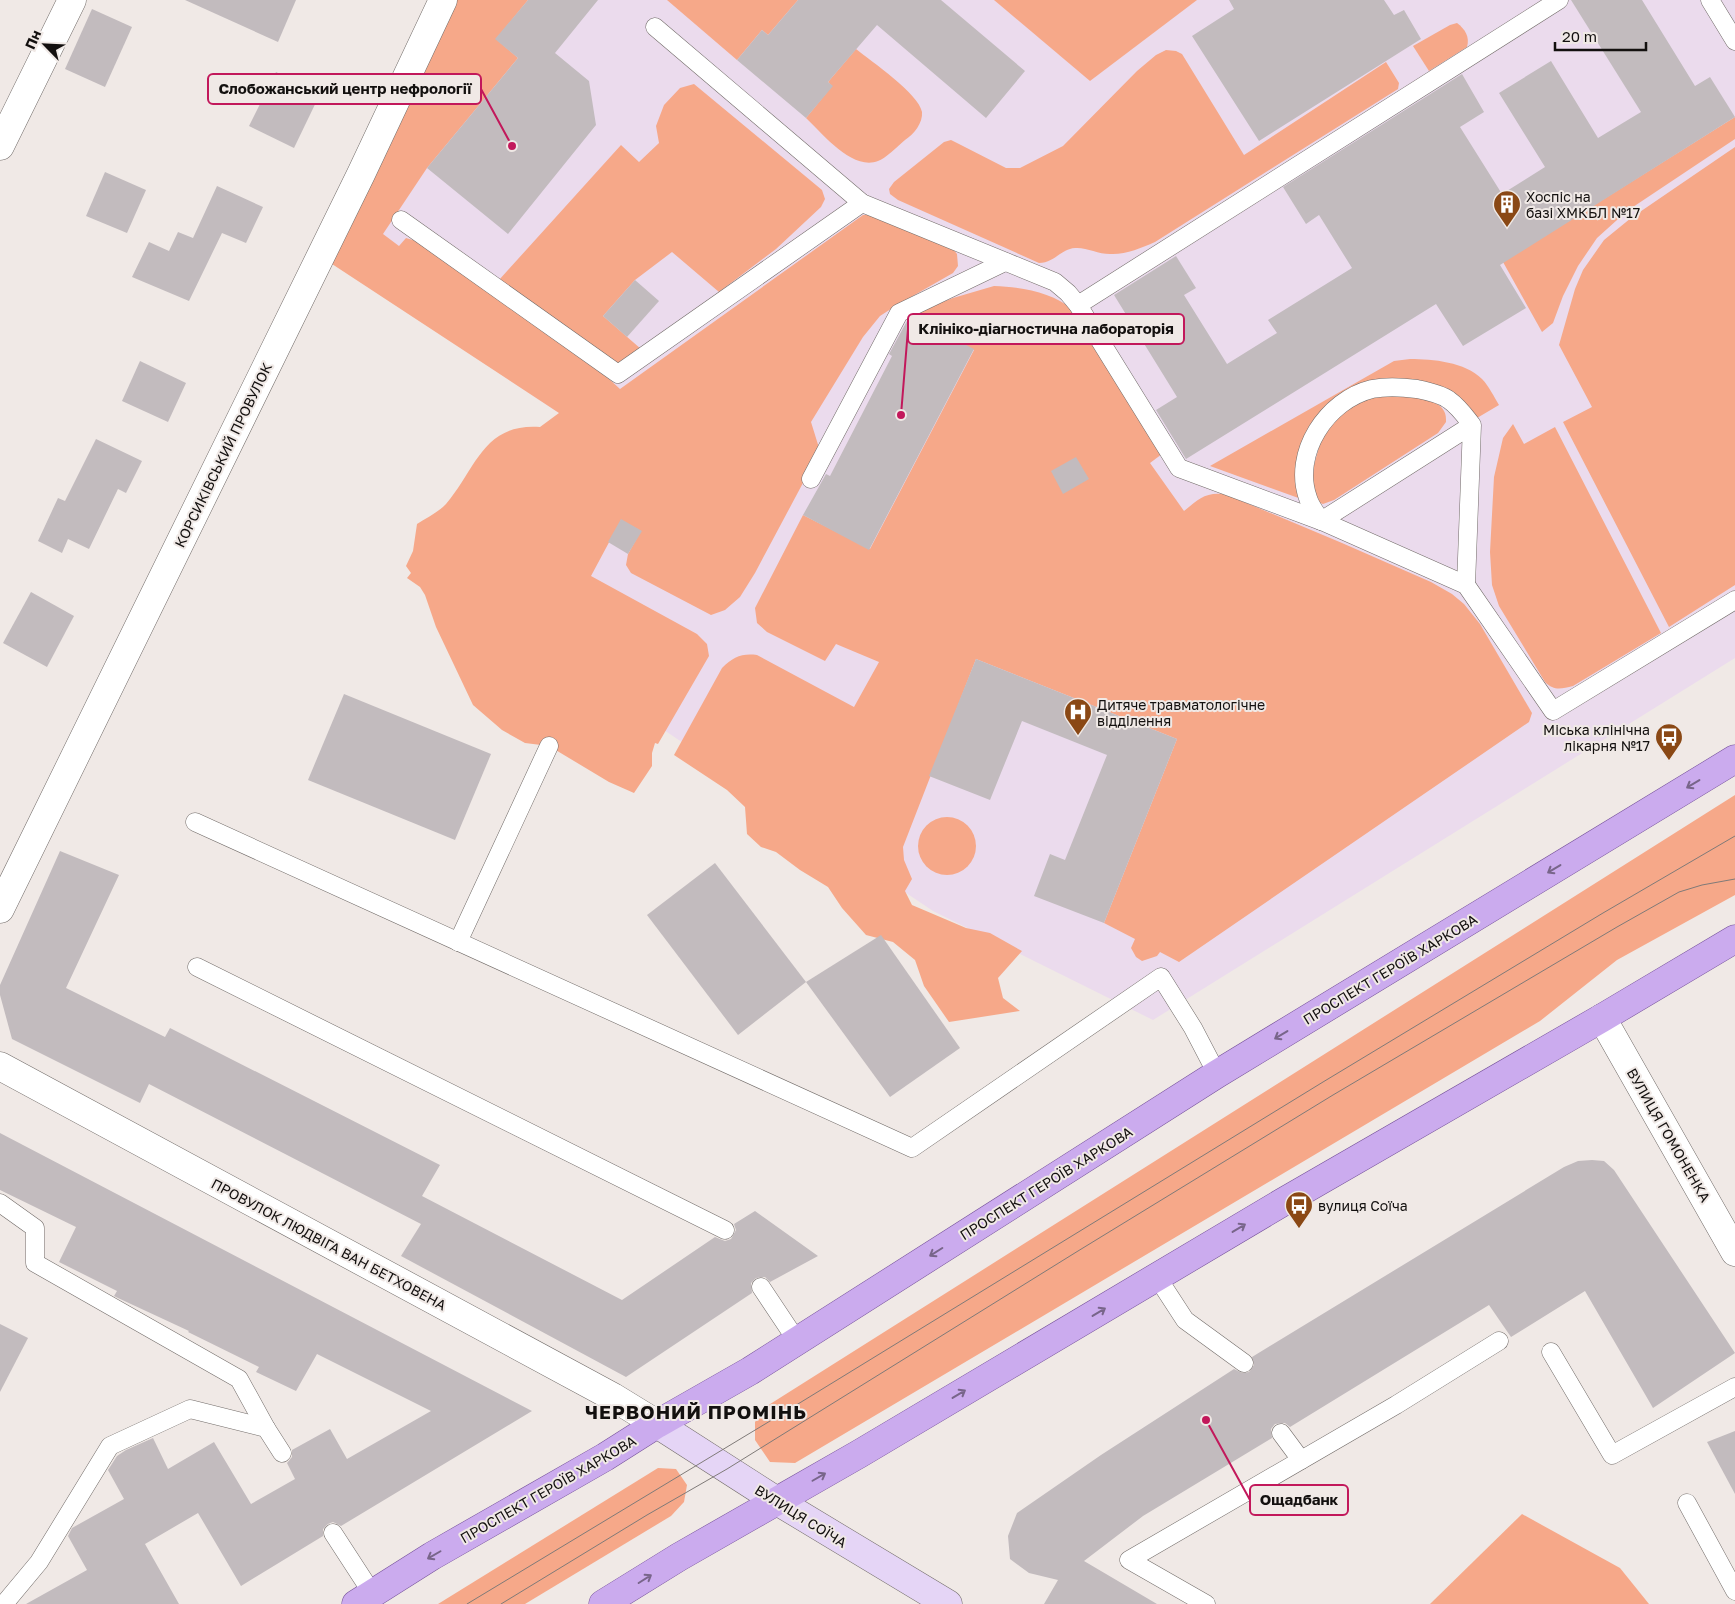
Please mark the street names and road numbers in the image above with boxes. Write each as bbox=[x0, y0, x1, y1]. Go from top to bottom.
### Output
street label: КОРСИКІВСЬКИЙ ПРОВУЛОК bbox=[171, 360, 275, 550]
street label: ПРОСПЕКТ ГЕРОЇВ ХАРКОВА bbox=[1300, 910, 1481, 1028]
street label: ВУЛИЦЯ ГОМОНЕНКА bbox=[1624, 1065, 1715, 1205]
street label: ПРОСПЕКТ ГЕРОЇВ ХАРКОВА bbox=[957, 1122, 1136, 1243]
street label: ПРОВУЛОК ЛЮДВІГА ВАН БЕТХОВЕНА bbox=[209, 1175, 450, 1314]
street label: ПРОСПЕКТ ГЕРОЇВ ХАРКОВА bbox=[457, 1431, 639, 1546]
street label: ВУЛИЦЯ СОЇЧА bbox=[752, 1481, 851, 1551]

